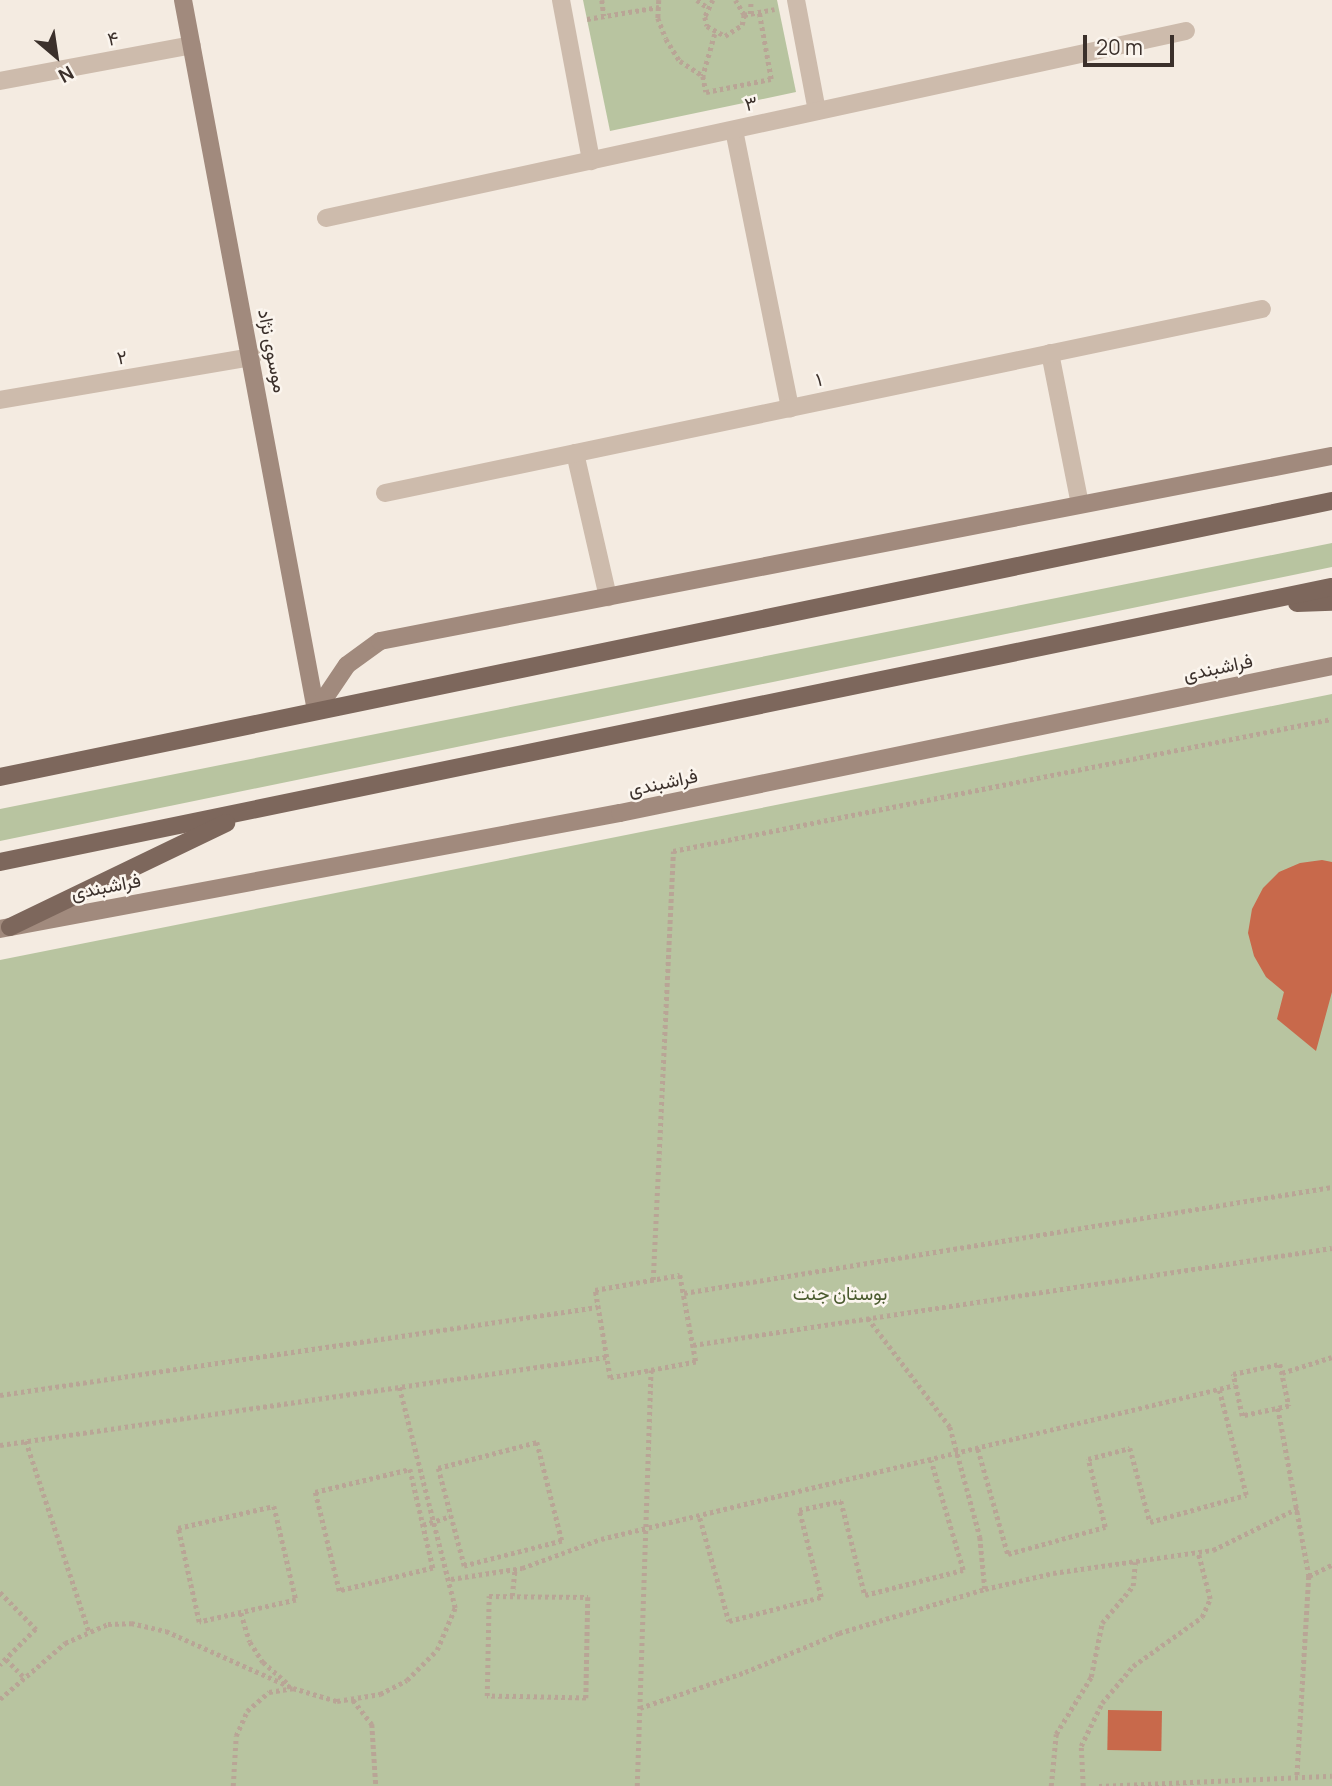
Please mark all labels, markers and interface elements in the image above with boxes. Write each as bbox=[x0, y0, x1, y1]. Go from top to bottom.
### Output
north arrow bbox=[21, 21, 91, 91]
scale bar bbox=[1087, 21, 1178, 65]
street label: ۴ bbox=[106, 27, 120, 51]
text: 20 m bbox=[1096, 33, 1143, 61]
text: N bbox=[54, 60, 78, 89]
street label: ۳ bbox=[743, 92, 759, 116]
street label: موسوی نژاد bbox=[253, 307, 291, 395]
street label: ۲ bbox=[115, 346, 129, 370]
street label: ۱ bbox=[814, 368, 824, 392]
street label: فراشبندی bbox=[1181, 650, 1255, 686]
street label: فراشبندی bbox=[626, 765, 700, 801]
street label: فراشبندی bbox=[69, 869, 143, 905]
park label: بوستان جنت bbox=[793, 1283, 887, 1305]

